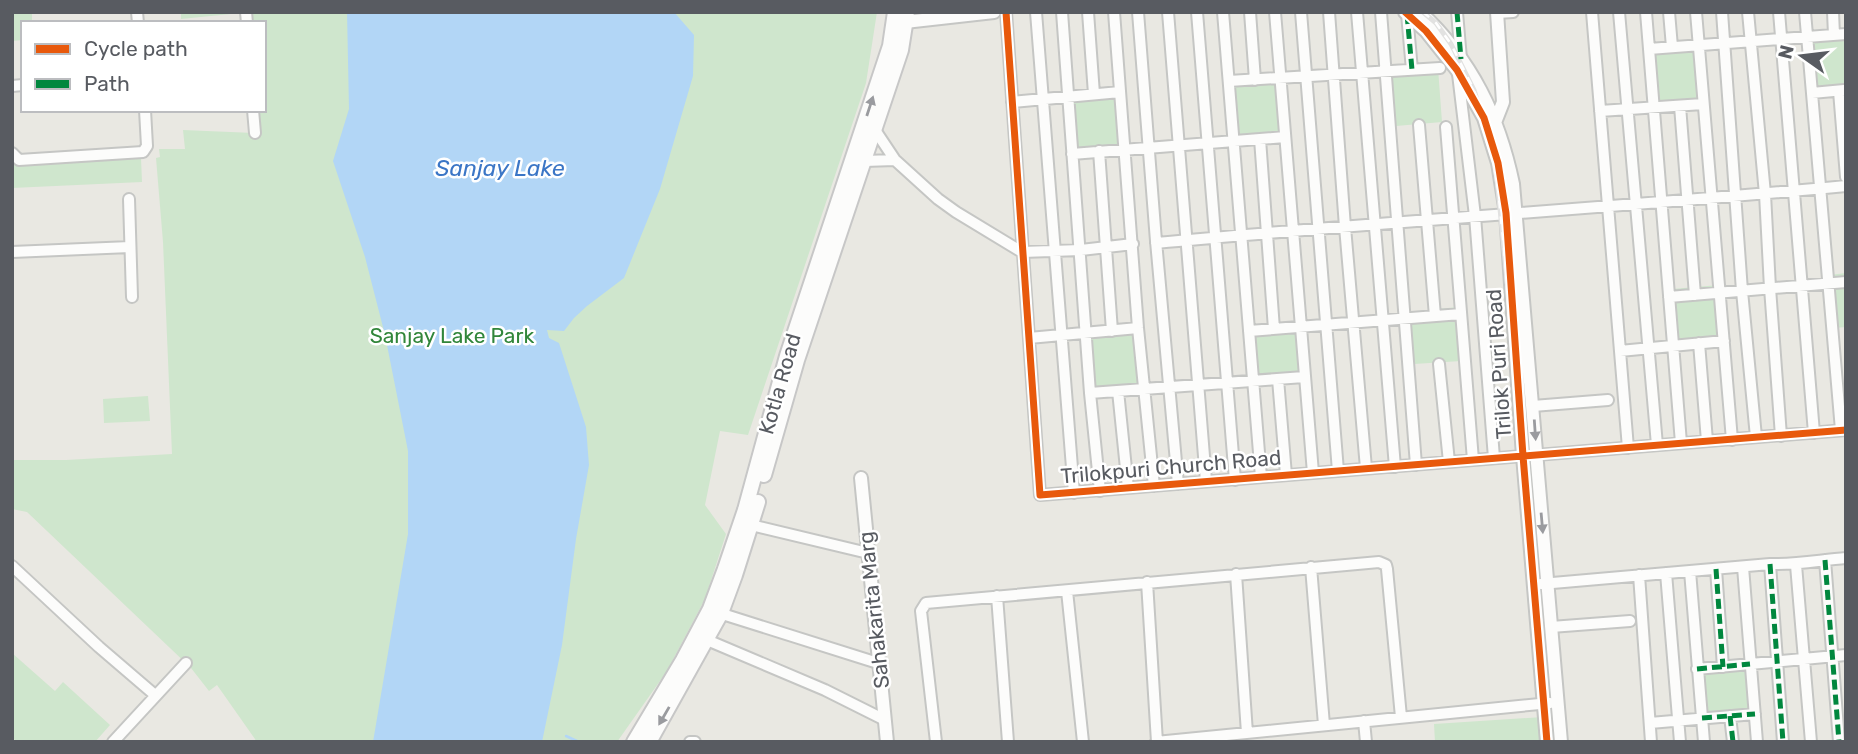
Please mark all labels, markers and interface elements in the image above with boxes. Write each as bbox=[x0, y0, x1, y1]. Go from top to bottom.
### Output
legend bbox=[21, 21, 266, 112]
north arrow bbox=[1767, 21, 1837, 91]
text: Cycle path bbox=[84, 36, 188, 61]
text: N bbox=[1773, 43, 1799, 61]
text: Path bbox=[84, 71, 130, 96]
one-way arrow bbox=[865, 95, 876, 116]
water label: Sanjay Lake bbox=[435, 154, 565, 182]
street label: Trilok Puri Road bbox=[1481, 288, 1516, 440]
park label: Sanjay Lake Park bbox=[370, 323, 534, 348]
street label: Kotla Road bbox=[753, 331, 806, 437]
one-way arrow bbox=[1529, 419, 1540, 441]
street label: Trilokpuri Church Road bbox=[1060, 444, 1282, 489]
one-way arrow bbox=[1537, 512, 1548, 534]
street label: Sahakarita Marg bbox=[853, 530, 894, 690]
one-way arrow bbox=[658, 706, 670, 726]

